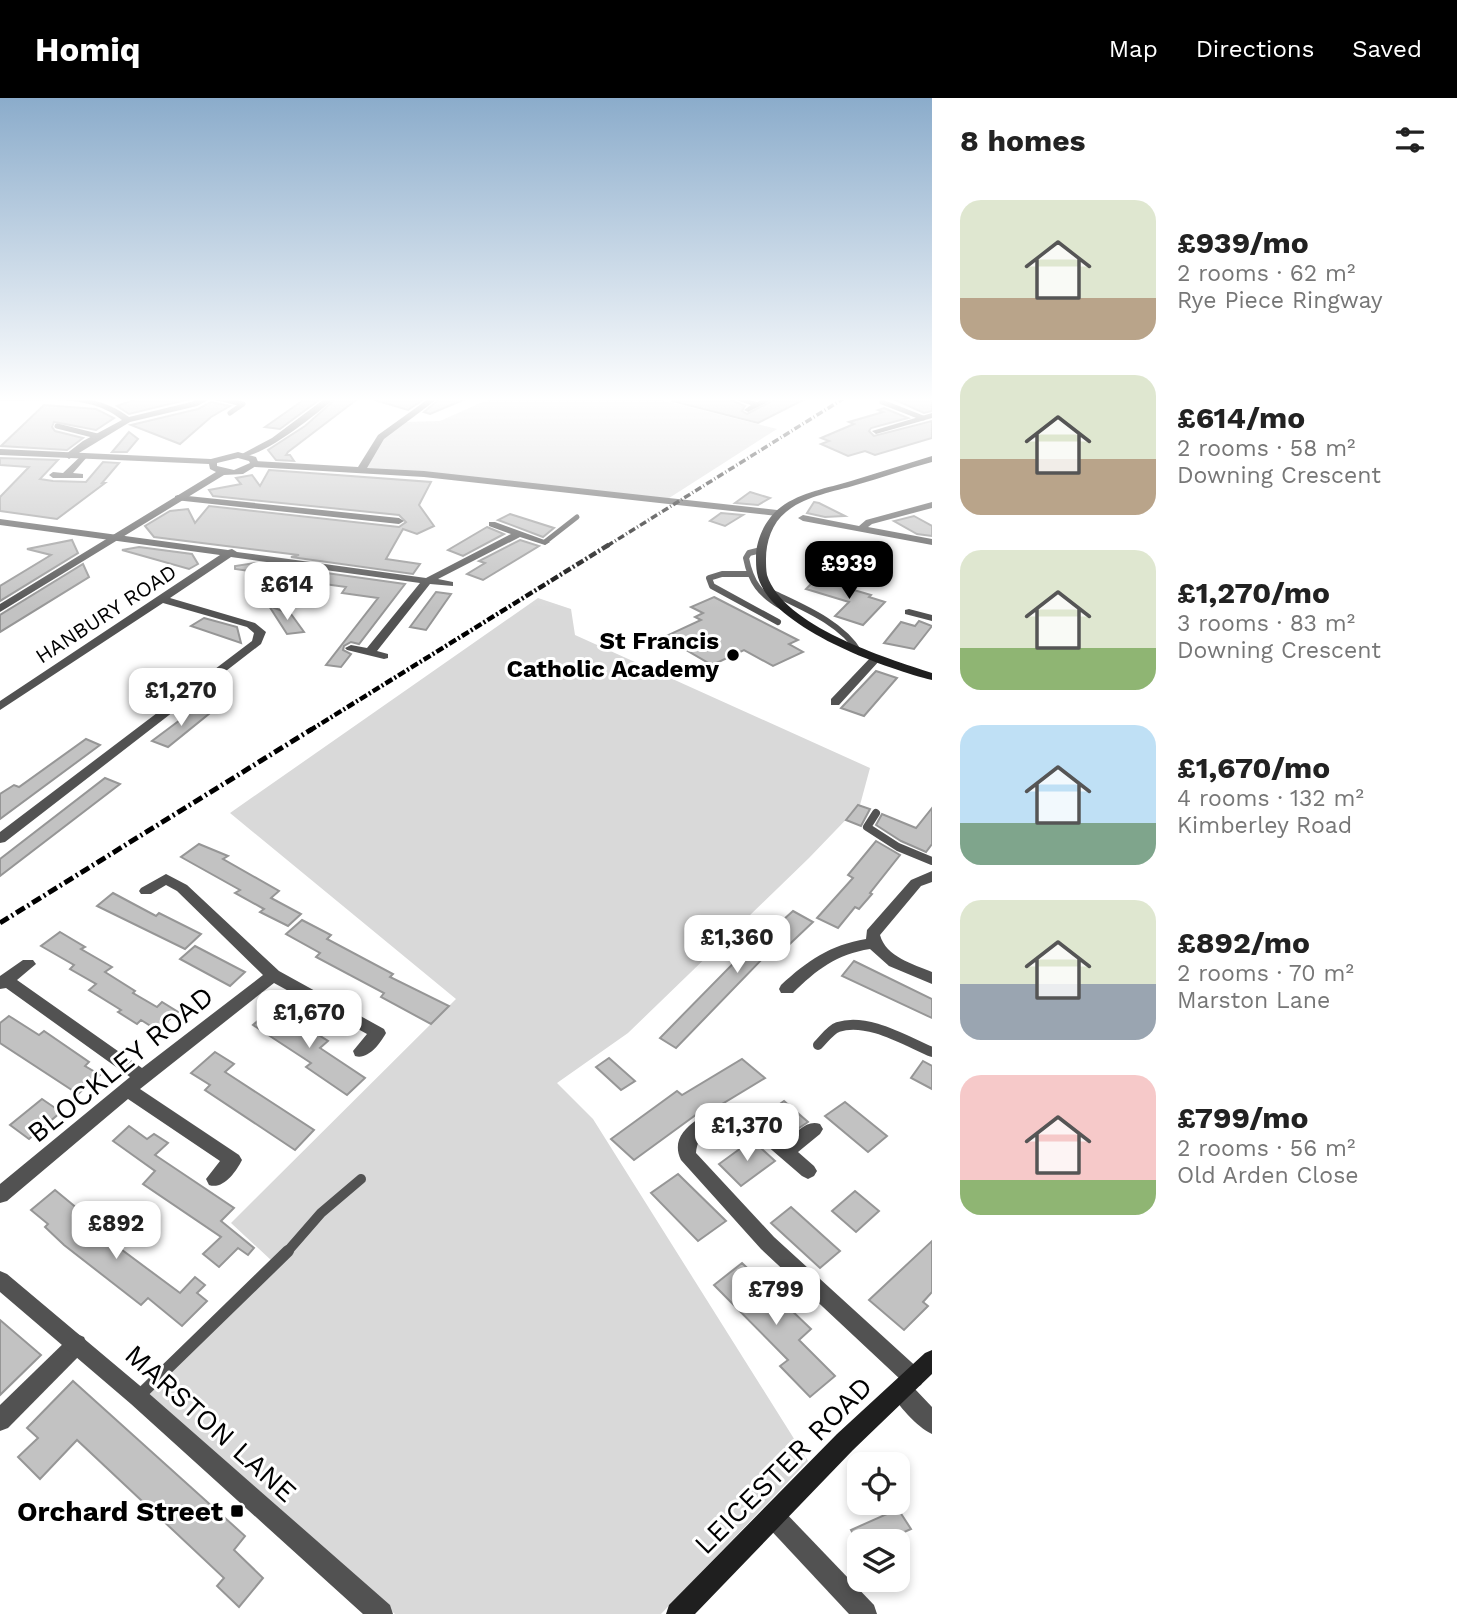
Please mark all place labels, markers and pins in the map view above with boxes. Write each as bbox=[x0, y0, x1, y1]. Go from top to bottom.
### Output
pin: £939 bbox=[808, 542, 890, 601]
pin: £614 bbox=[246, 562, 328, 622]
place label: St Francis Catholic Academy bbox=[507, 627, 719, 683]
marker: St Francis Catholic Academy bbox=[725, 647, 741, 663]
pin: £1,270 bbox=[124, 668, 238, 728]
pin: £1,360 bbox=[680, 916, 794, 975]
pin: £1,670 bbox=[252, 990, 366, 1050]
pin: £1,370 bbox=[690, 1104, 804, 1163]
pin: £892 bbox=[75, 1202, 157, 1261]
pin: £799 bbox=[735, 1268, 817, 1327]
place label: Orchard Street bbox=[17, 1495, 223, 1528]
marker: Orchard Street bbox=[229, 1503, 245, 1519]

